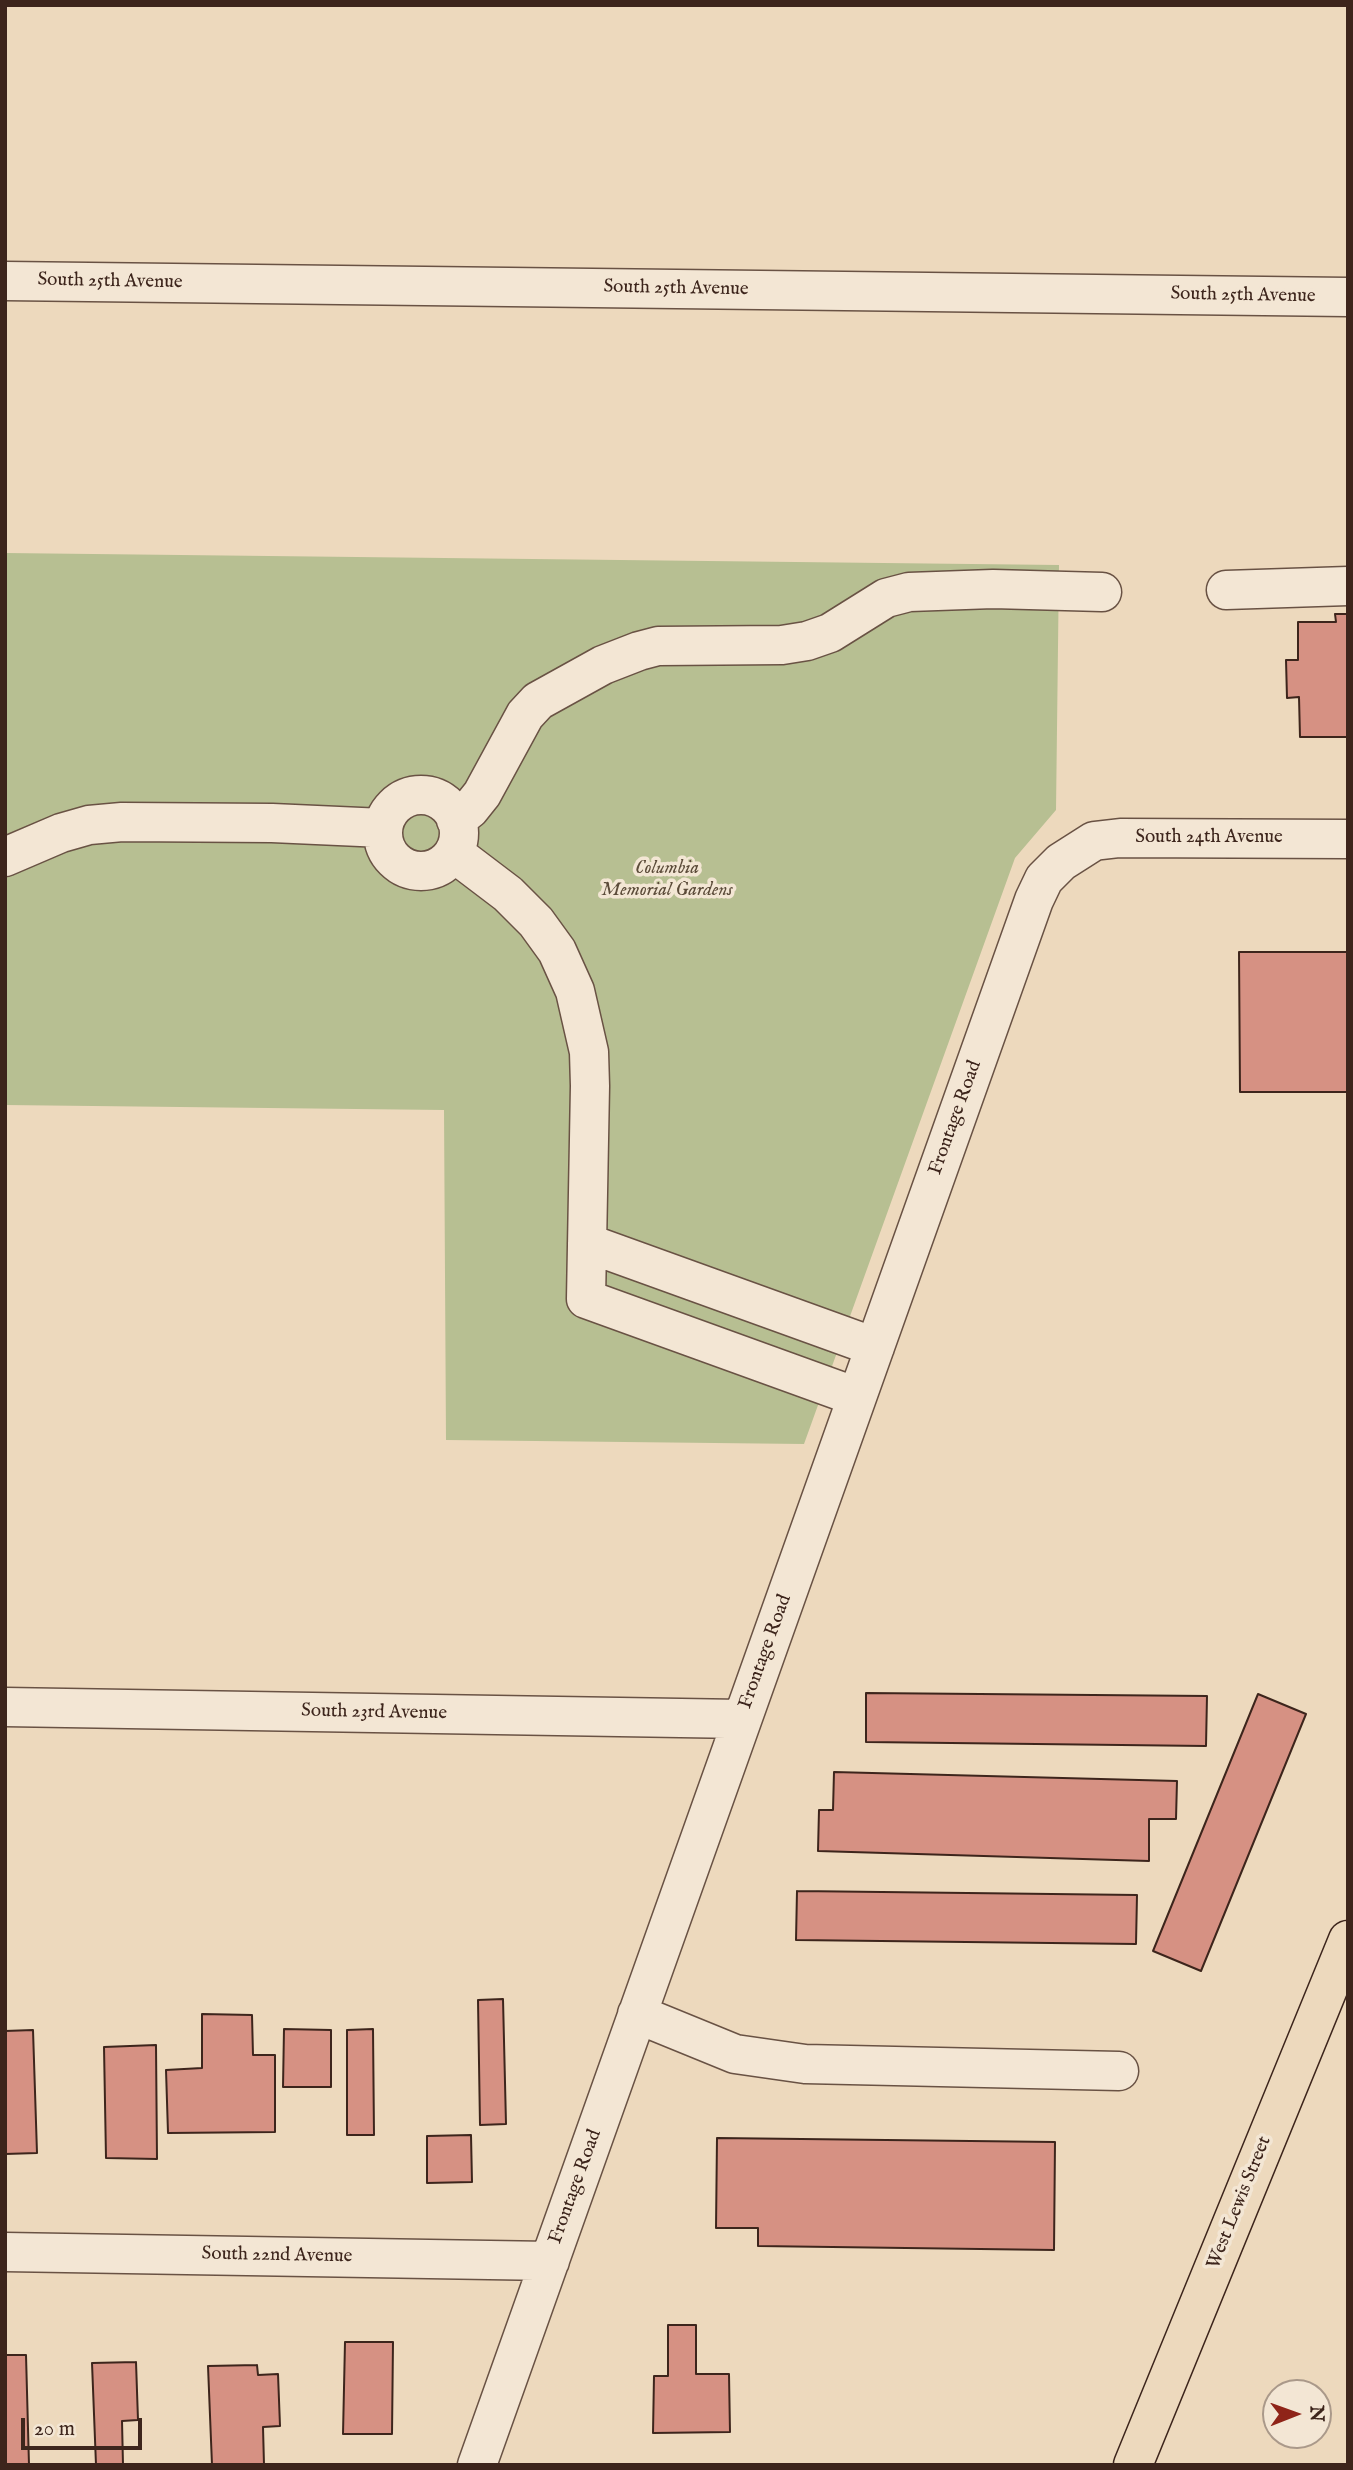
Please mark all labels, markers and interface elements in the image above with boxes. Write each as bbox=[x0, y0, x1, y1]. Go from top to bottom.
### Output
street label: South 25th Avenue bbox=[37, 269, 183, 295]
street label: South 25th Avenue bbox=[603, 276, 749, 302]
street label: South 25th Avenue bbox=[1170, 283, 1316, 309]
street label: South 24th Avenue bbox=[1135, 827, 1283, 849]
park label: Columbia Memorial Gardens bbox=[601, 858, 733, 902]
street label: Frontage Road bbox=[925, 1058, 987, 1178]
street label: Frontage Road bbox=[735, 1592, 797, 1712]
street label: South 23rd Avenue bbox=[301, 1700, 447, 1726]
street label: Frontage Road bbox=[545, 2127, 607, 2247]
street label: West Lewis Street bbox=[1203, 2133, 1277, 2273]
street label: South 22nd Avenue bbox=[201, 2243, 353, 2269]
north arrow bbox=[1262, 2379, 1332, 2449]
scale bar bbox=[24, 2404, 145, 2448]
text: N bbox=[1304, 2405, 1328, 2422]
text: 20 m bbox=[34, 2416, 75, 2443]

